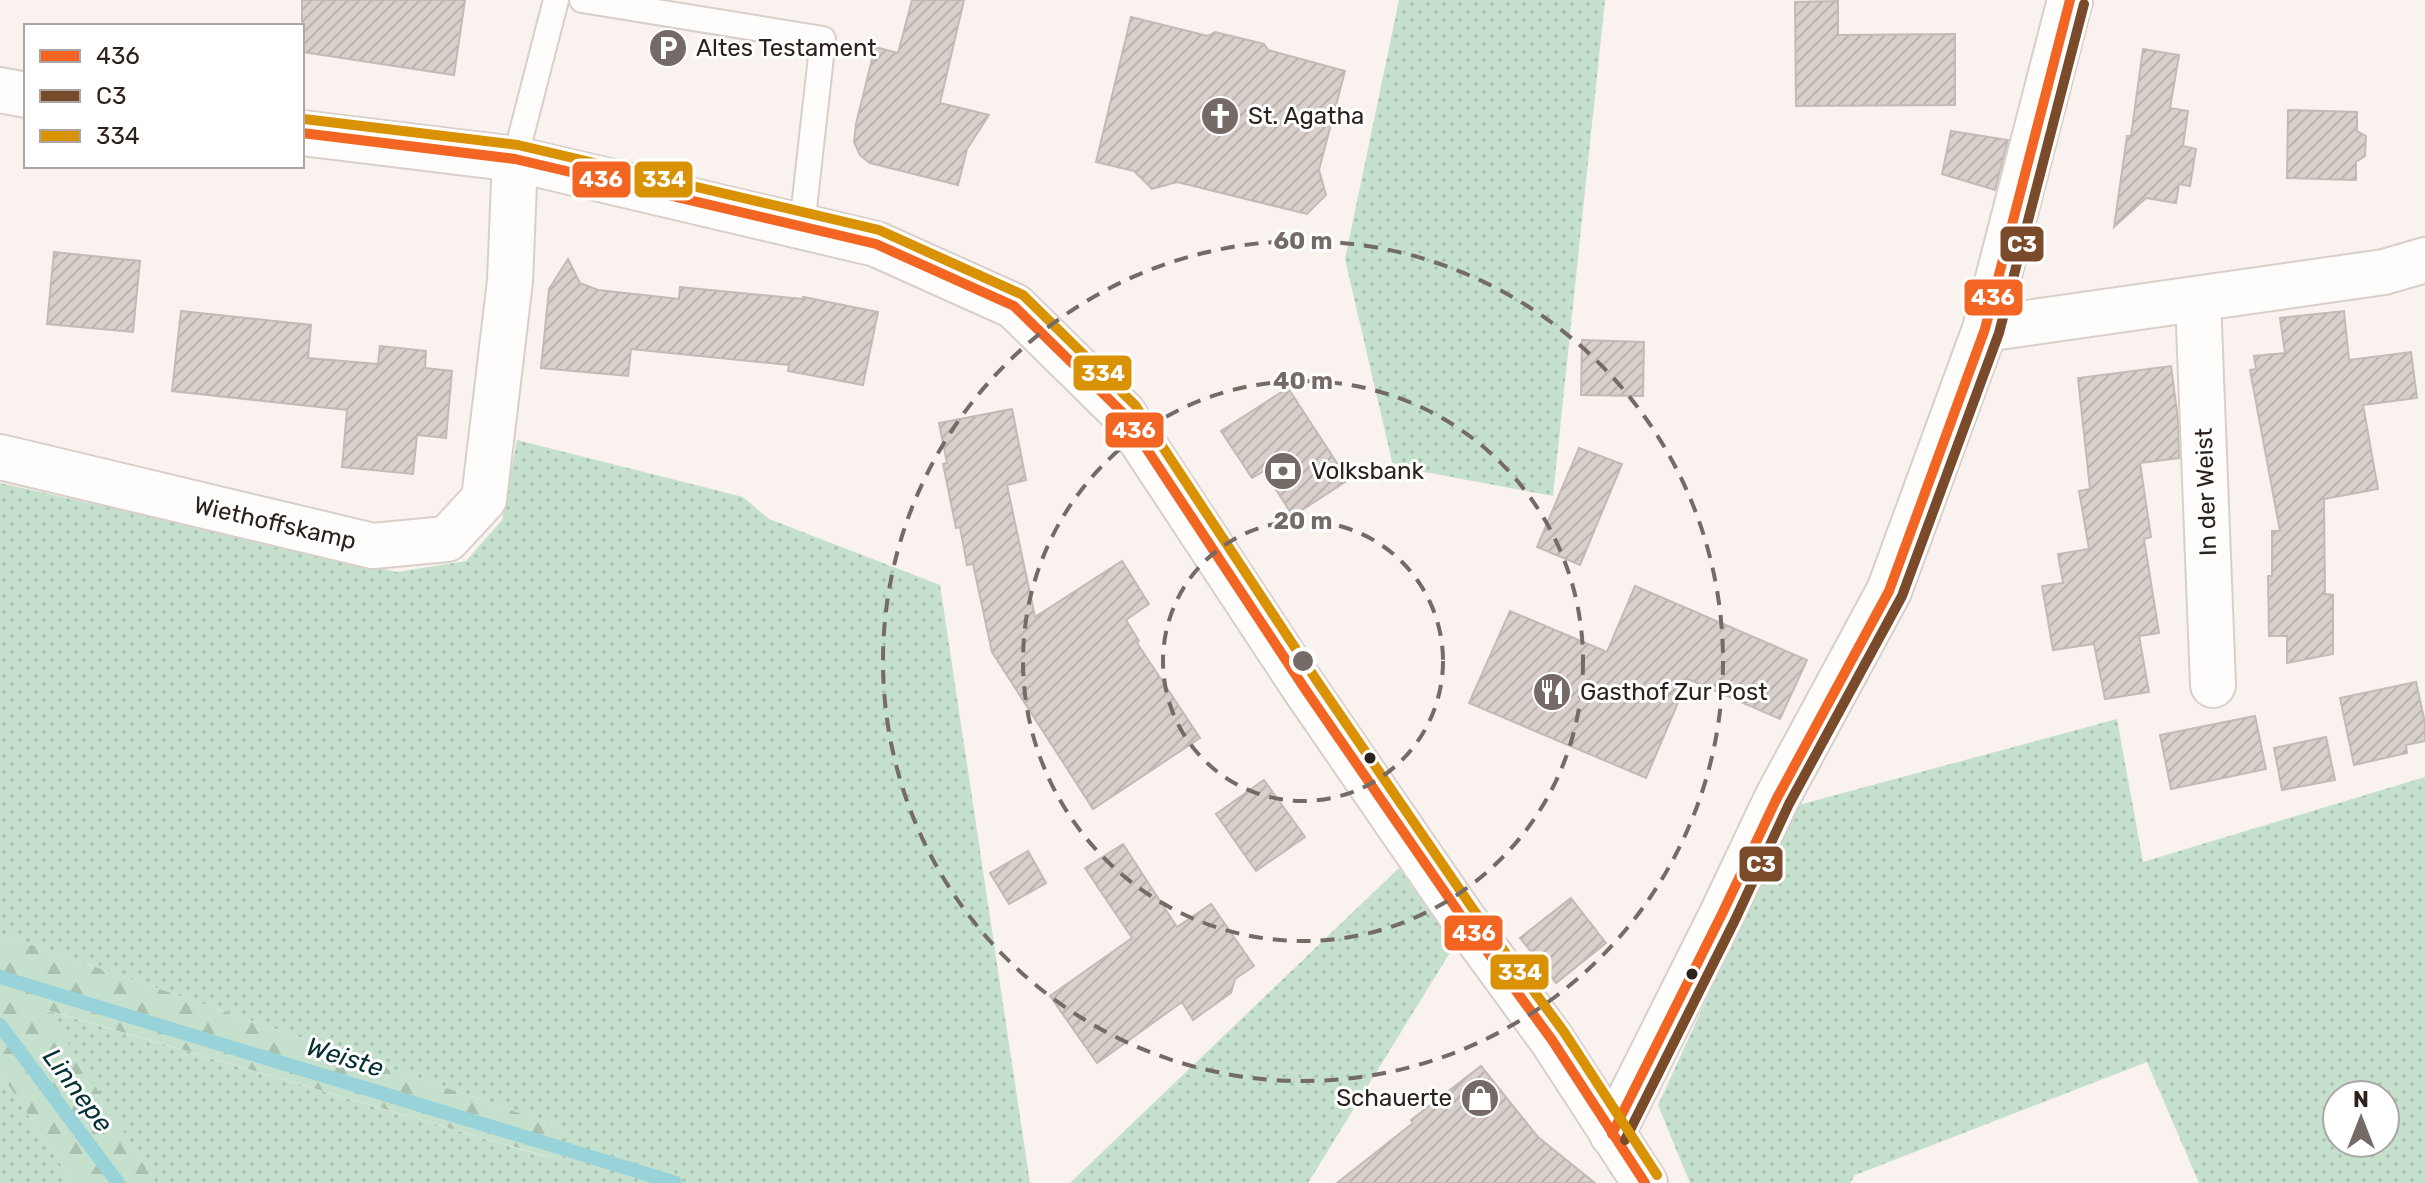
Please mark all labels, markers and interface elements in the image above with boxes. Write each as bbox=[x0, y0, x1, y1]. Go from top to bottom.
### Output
legend bbox=[24, 24, 304, 168]
parking icon: Altes Testament bbox=[647, 27, 689, 69]
place label: Altes Testament bbox=[696, 34, 877, 62]
text: 436 bbox=[96, 42, 140, 70]
text: C3 bbox=[96, 82, 126, 110]
church icon: St. Agatha bbox=[1199, 95, 1241, 137]
place label: St. Agatha bbox=[1248, 102, 1364, 130]
text: 334 bbox=[96, 122, 140, 150]
line badge: 436 bbox=[571, 160, 632, 199]
line badge: 334 bbox=[633, 160, 694, 199]
text: 436 bbox=[579, 166, 623, 193]
text: 334 bbox=[642, 166, 686, 193]
line badge: C3 bbox=[1999, 225, 2045, 263]
text: 60 m bbox=[1273, 227, 1333, 255]
text: C3 bbox=[2007, 231, 2037, 258]
line badge: 436 bbox=[1963, 278, 2024, 317]
text: 436 bbox=[1971, 284, 2015, 311]
line badge: 334 bbox=[1072, 354, 1133, 392]
text: 334 bbox=[1081, 360, 1125, 387]
text: 40 m bbox=[1273, 367, 1333, 395]
line badge: 436 bbox=[1104, 411, 1165, 449]
text: 436 bbox=[1112, 417, 1156, 444]
street label: In der Weist bbox=[2190, 427, 2222, 557]
bank icon: Volksbank bbox=[1262, 450, 1304, 492]
place label: Volksbank bbox=[1311, 457, 1425, 485]
street label: Wiethoffskamp bbox=[191, 491, 359, 555]
text: 20 m bbox=[1273, 507, 1333, 535]
centre of rings bbox=[1289, 647, 1317, 675]
restaurant icon: Gasthof Zur Post bbox=[1531, 671, 1573, 713]
place label: Gasthof Zur Post bbox=[1580, 678, 1768, 706]
unlabelled marker bbox=[1362, 750, 1378, 766]
line badge: C3 bbox=[1738, 845, 1784, 883]
text: C3 bbox=[1746, 851, 1776, 878]
line badge: 436 bbox=[1443, 914, 1504, 952]
text: 436 bbox=[1452, 920, 1496, 947]
line badge: 334 bbox=[1489, 953, 1550, 991]
text: 334 bbox=[1498, 959, 1542, 986]
unlabelled marker bbox=[1684, 966, 1700, 982]
water label: Weiste bbox=[303, 1031, 388, 1084]
water label: Linnepe bbox=[36, 1042, 119, 1139]
shop icon: Schauerte bbox=[1459, 1077, 1501, 1119]
north arrow bbox=[2321, 1079, 2401, 1159]
place label: Schauerte bbox=[1336, 1084, 1452, 1112]
text: N bbox=[2353, 1086, 2369, 1113]

